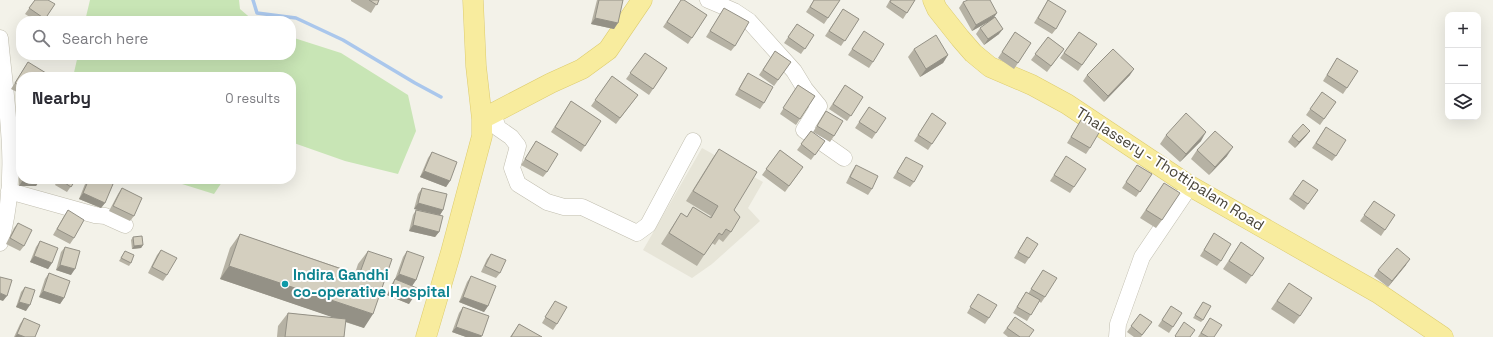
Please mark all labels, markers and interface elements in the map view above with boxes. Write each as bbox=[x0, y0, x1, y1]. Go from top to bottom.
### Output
map controls bbox=[1445, 12, 1481, 120]
button: + bbox=[1445, 12, 1481, 48]
search box bbox=[16, 16, 296, 60]
icon: search bbox=[30, 27, 52, 49]
text: Search here bbox=[62, 29, 148, 48]
button: − bbox=[1445, 48, 1481, 84]
button: layers bbox=[1445, 84, 1481, 120]
text: Nearby bbox=[32, 87, 91, 109]
text: 0 results bbox=[225, 90, 280, 107]
street label: Thalassery - Thottipalam Road bbox=[1073, 103, 1268, 235]
place label: Indira Gandhi co-operative Hospital bbox=[293, 265, 450, 301]
marker: Indira Gandhi co-operative Hospital bbox=[280, 279, 290, 289]

